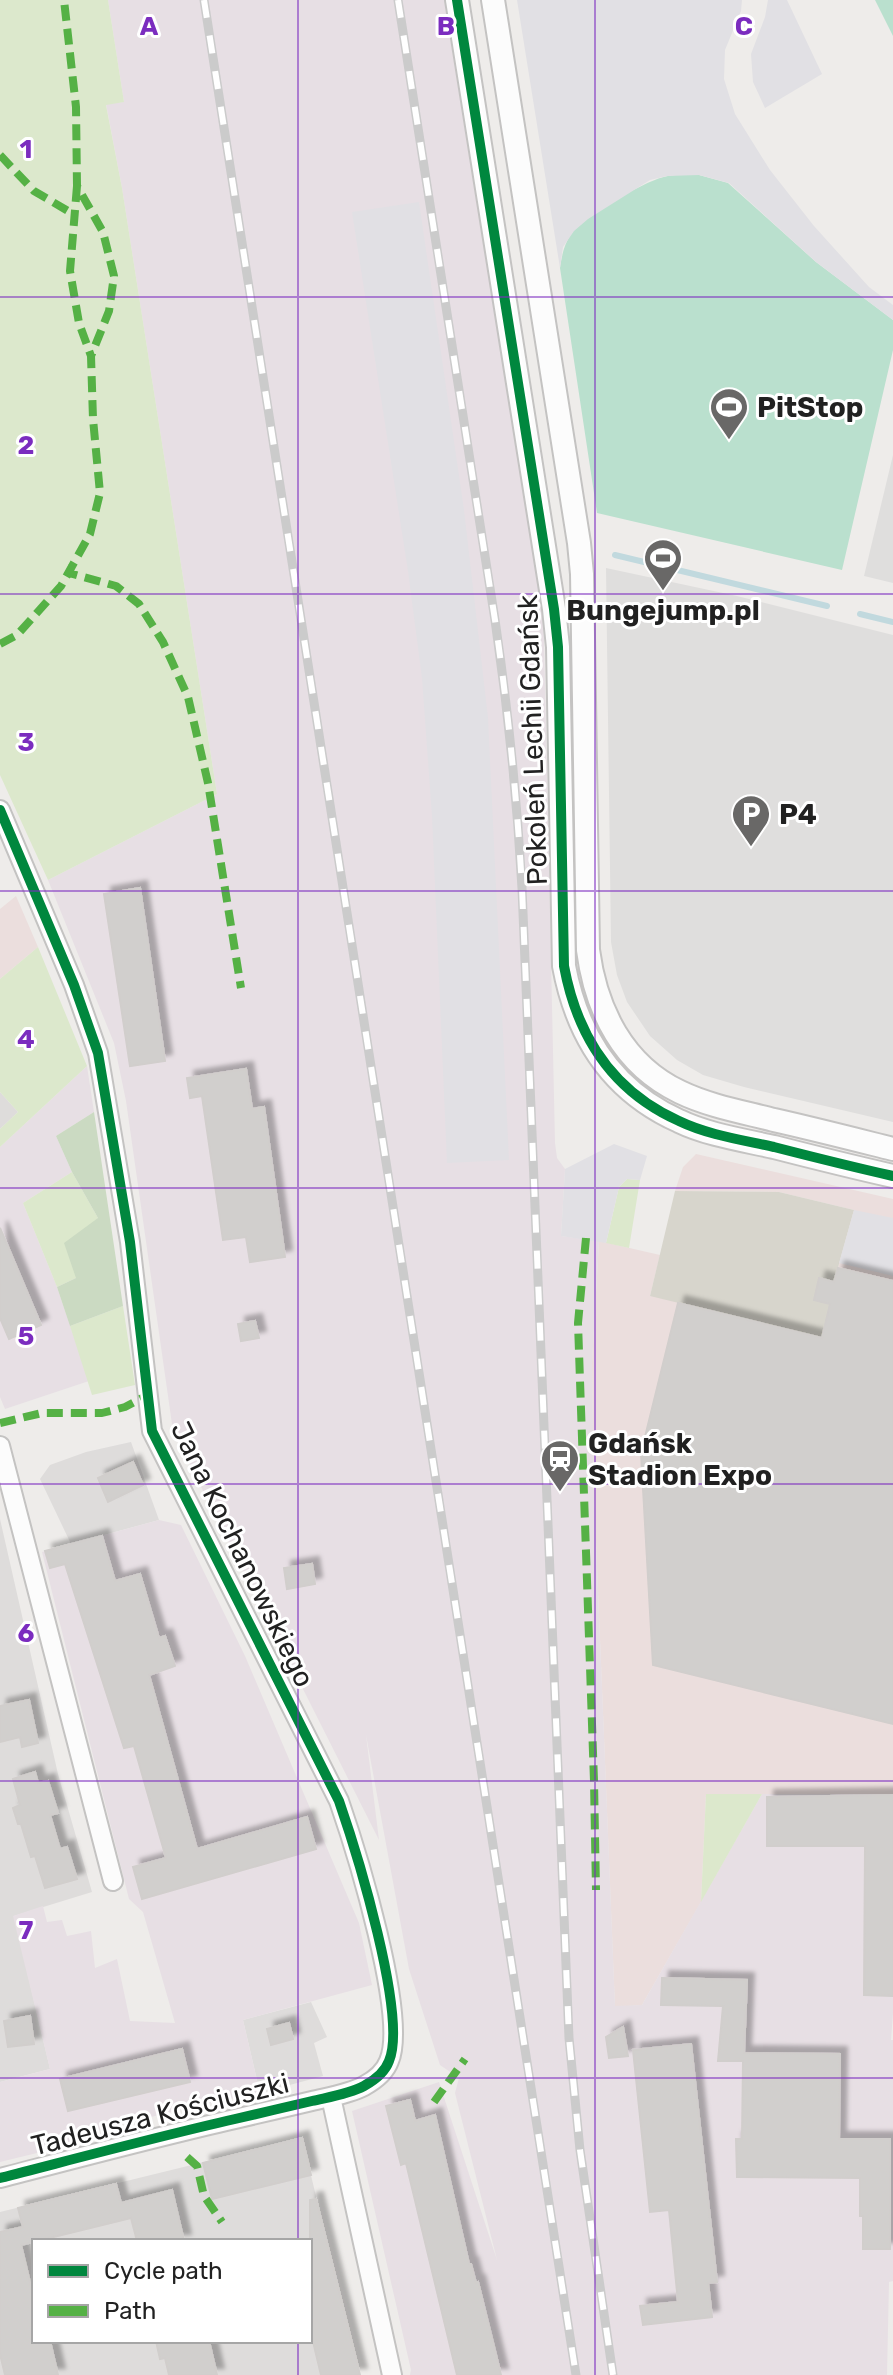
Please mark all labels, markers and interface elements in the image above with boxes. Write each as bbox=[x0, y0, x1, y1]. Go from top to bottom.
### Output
text: A bbox=[140, 11, 159, 42]
text: B bbox=[437, 11, 455, 42]
text: C bbox=[735, 11, 753, 42]
text: 1 bbox=[20, 134, 32, 165]
sports icon: PitStop bbox=[708, 386, 750, 441]
place label: PitStop bbox=[757, 391, 863, 424]
text: 2 bbox=[18, 430, 34, 461]
sports icon: Bungejump.pl bbox=[642, 537, 684, 592]
street label: Pokoleń Lechii Gdańsk bbox=[511, 593, 554, 886]
place label: Bungejump.pl bbox=[566, 594, 760, 627]
text: 3 bbox=[17, 727, 35, 758]
parking icon: P4 bbox=[730, 793, 772, 848]
place label: P4 bbox=[779, 798, 817, 831]
text: 4 bbox=[17, 1024, 35, 1055]
text: 5 bbox=[18, 1321, 34, 1352]
street label: Jana Kochanowskiego bbox=[164, 1416, 321, 1692]
place label: Gdańsk Stadion Expo bbox=[588, 1427, 772, 1492]
station icon: Gdańsk Stadion Expo bbox=[539, 1438, 581, 1493]
text: 6 bbox=[18, 1618, 35, 1649]
text: 7 bbox=[19, 1915, 34, 1946]
street label: Tadeusza Kościuszki bbox=[28, 2067, 292, 2162]
legend bbox=[32, 2239, 312, 2343]
text: Cycle path bbox=[104, 2257, 223, 2285]
text: Path bbox=[104, 2297, 156, 2325]

